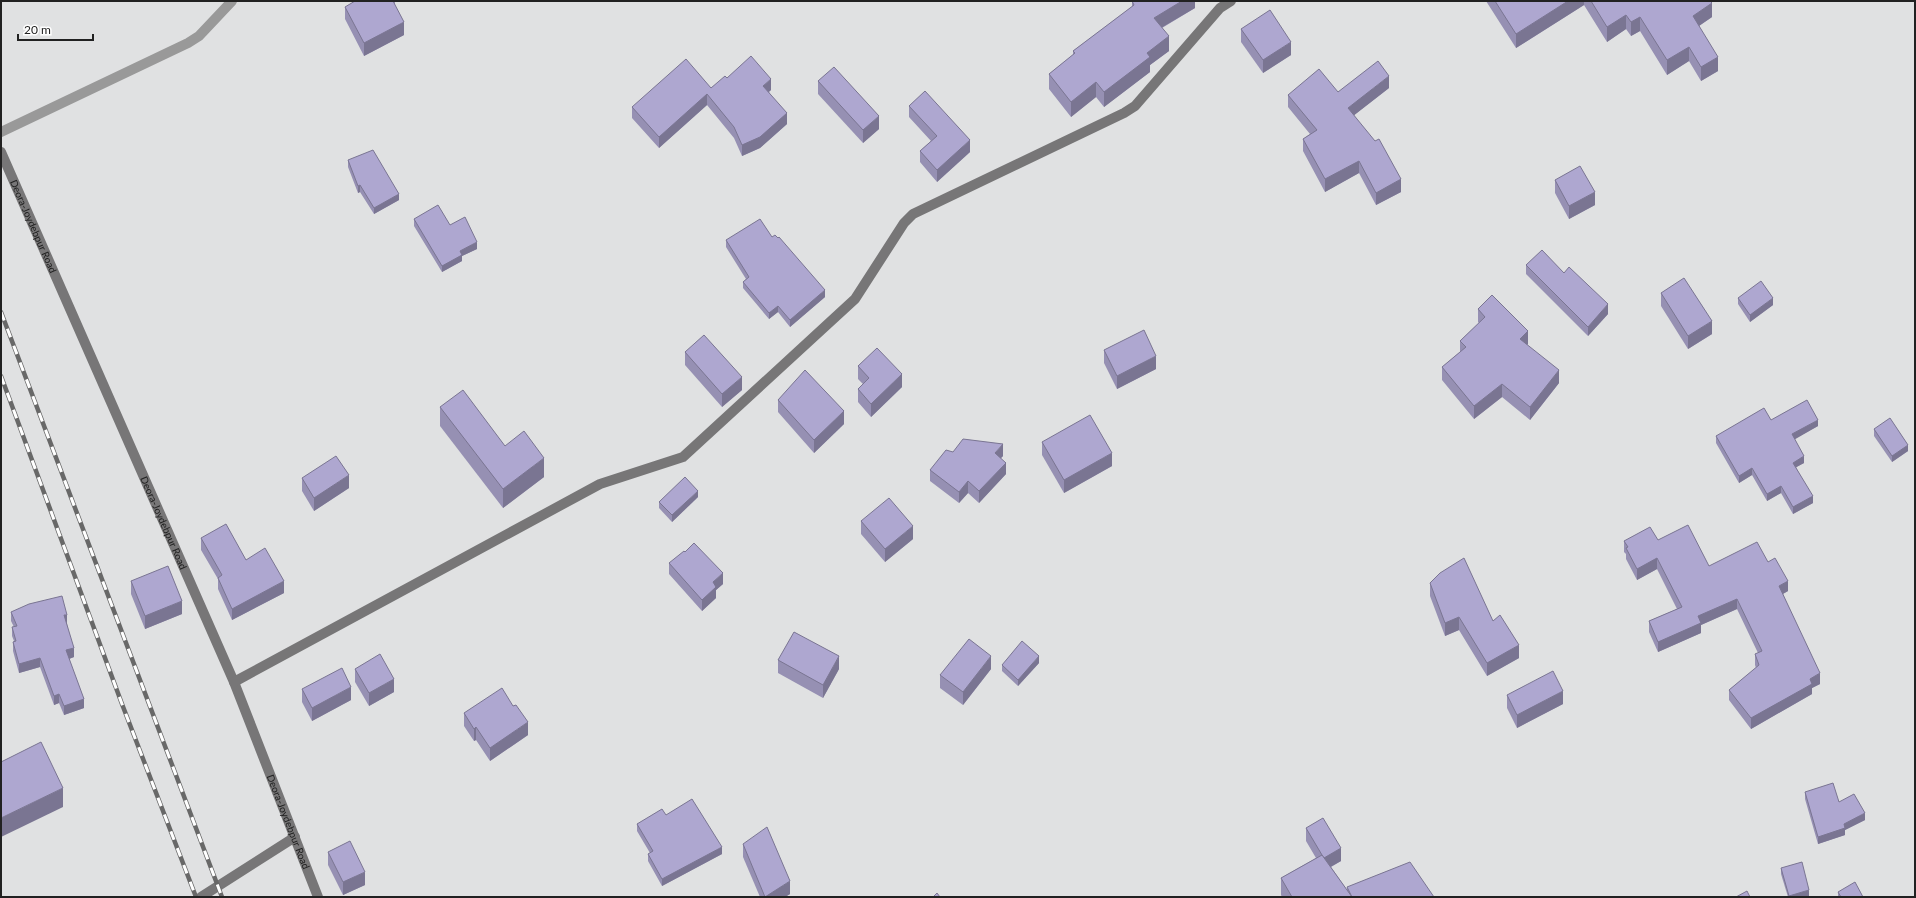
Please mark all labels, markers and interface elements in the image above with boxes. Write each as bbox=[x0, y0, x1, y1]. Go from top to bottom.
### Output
scale bar bbox=[18, 16, 93, 42]
text: 20 m bbox=[24, 22, 51, 37]
street label: Deora-Joydebpur Road bbox=[8, 178, 59, 275]
street label: Deora-Joydebpur Road bbox=[138, 474, 190, 571]
street label: Deora-Joydebpur Road bbox=[265, 773, 313, 871]

